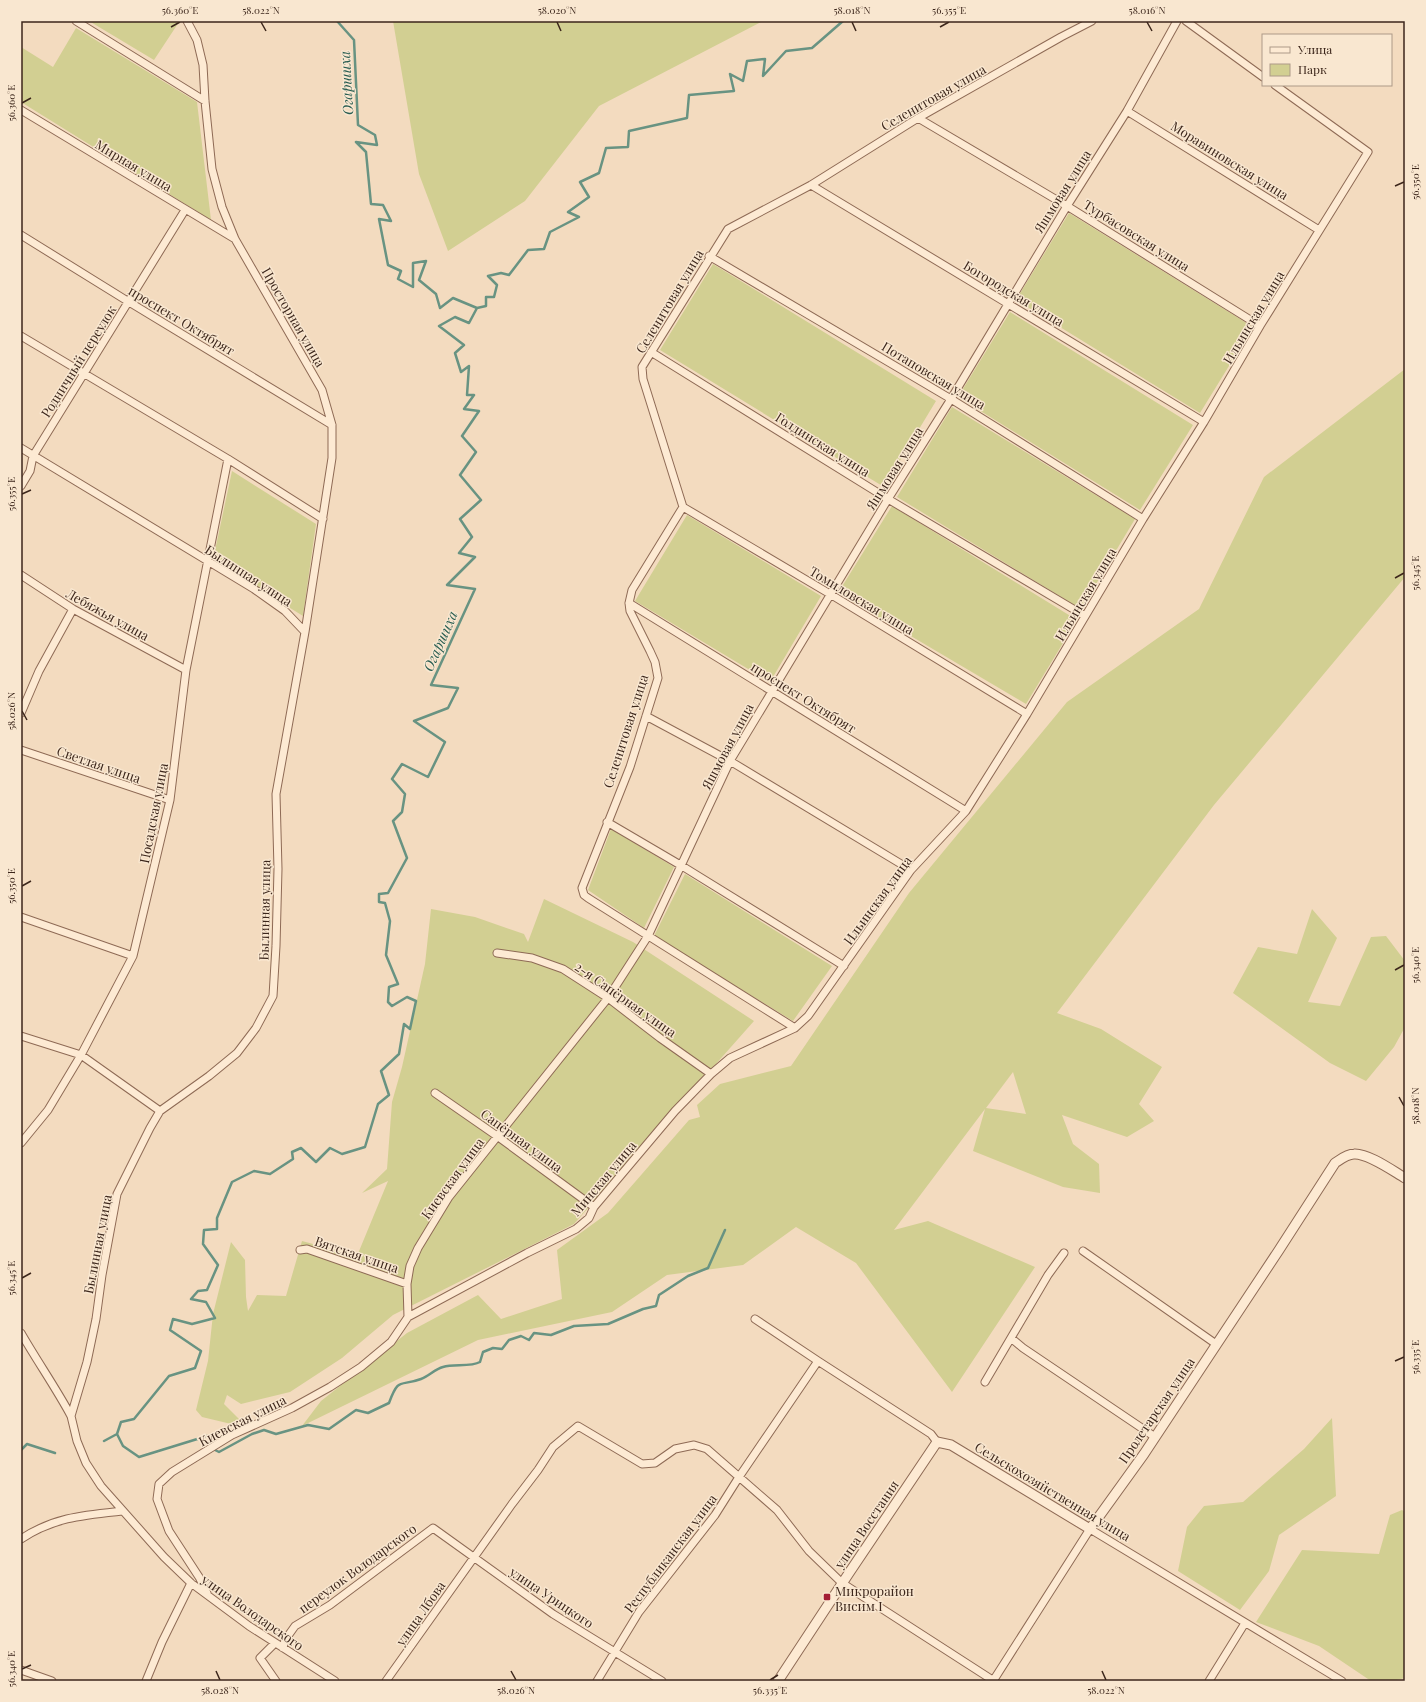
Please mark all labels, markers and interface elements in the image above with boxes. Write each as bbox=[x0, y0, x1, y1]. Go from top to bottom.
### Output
text: 56.360°E bbox=[162, 3, 198, 17]
text: 58.022°N bbox=[242, 3, 280, 17]
text: 58.020°N bbox=[538, 3, 576, 17]
text: 58.018°N bbox=[833, 3, 871, 17]
text: 56.355°E bbox=[932, 3, 966, 17]
text: 58.016°N bbox=[1128, 3, 1166, 17]
legend bbox=[1262, 34, 1392, 86]
text: Улица bbox=[1297, 41, 1332, 57]
water label: Огаршиха bbox=[335, 50, 357, 116]
street label: Селенитовая улица bbox=[877, 60, 989, 134]
text: Парк bbox=[1298, 61, 1327, 77]
text: 56.360°E bbox=[4, 85, 18, 121]
street label: Моравиновская улица bbox=[1168, 117, 1292, 203]
street label: Мирная улица bbox=[92, 135, 176, 195]
street label: Яшмовая улица bbox=[1029, 146, 1095, 237]
text: 56.350°E bbox=[1408, 164, 1422, 200]
street label: Турбасовская улица bbox=[1081, 195, 1194, 275]
street label: Селенитовая улица bbox=[631, 245, 707, 356]
street label: Богородская улица bbox=[961, 256, 1068, 330]
street label: Просторная улица bbox=[259, 264, 330, 370]
street label: Ильинская улица bbox=[1218, 267, 1288, 367]
street label: проспект Октябрят bbox=[126, 282, 238, 358]
street label: Родничный переулок bbox=[37, 301, 120, 420]
street label: Потаповская улица bbox=[879, 337, 989, 413]
street label: Голдинская улица bbox=[773, 408, 874, 480]
street label: Яшмовая улица bbox=[861, 423, 927, 514]
text: 56.355°E bbox=[4, 477, 18, 511]
street label: Былинная улица bbox=[202, 540, 296, 610]
street label: Ильинская улица bbox=[1050, 544, 1120, 644]
text: 56.345°E bbox=[1408, 556, 1422, 590]
street label: Томиловская улица bbox=[807, 562, 918, 638]
street label: Лебяжья улица bbox=[63, 584, 153, 644]
water label: Огаршиха bbox=[418, 608, 462, 674]
street label: проспект Октябрят bbox=[748, 658, 860, 736]
street label: Селенитовая улица bbox=[599, 672, 652, 790]
text: 58.026°N bbox=[4, 692, 18, 730]
street label: Яшмовая улица bbox=[697, 700, 757, 793]
street label: Светлая улица bbox=[55, 742, 144, 787]
street label: Посадская улица bbox=[135, 761, 171, 865]
street label: Ильинская улица bbox=[839, 852, 915, 948]
street label: Былинная улица bbox=[255, 859, 273, 961]
text: 56.350°E bbox=[4, 868, 18, 904]
text: 56.340°E bbox=[1408, 947, 1422, 983]
street label: 2-я Сапёрная улица bbox=[572, 958, 681, 1041]
text: 58.018°N bbox=[1408, 1087, 1422, 1125]
street label: Сапёрная улица bbox=[478, 1105, 567, 1176]
street label: Киевская улица bbox=[417, 1134, 487, 1222]
street label: Минская улица bbox=[567, 1137, 640, 1219]
street label: Былинная улица bbox=[79, 1192, 115, 1295]
street label: Вятская улица bbox=[313, 1232, 402, 1276]
text: 56.345°E bbox=[4, 1261, 18, 1295]
text: 56.335°E bbox=[1408, 1340, 1422, 1374]
street label: Пролетарская улица bbox=[1114, 1353, 1198, 1466]
street label: Киевская улица bbox=[195, 1390, 289, 1449]
street label: Сельскохозяйственная улица bbox=[972, 1438, 1135, 1545]
street label: улица Восстания bbox=[830, 1477, 902, 1572]
street label: Республиканская улица bbox=[620, 1490, 720, 1616]
street label: переулок Володарского bbox=[295, 1520, 419, 1616]
street label: улица Урицкого bbox=[506, 1562, 597, 1631]
street label: улица Володарского bbox=[198, 1570, 307, 1654]
street label: улица Лбова bbox=[391, 1577, 449, 1649]
place label: Микрорайон Висим I bbox=[835, 1582, 914, 1614]
marker: Микрорайон Висим I bbox=[822, 1592, 832, 1602]
text: 56.340°E bbox=[4, 1651, 18, 1687]
text: 58.028°N bbox=[201, 1683, 239, 1697]
text: 58.026°N bbox=[497, 1683, 535, 1697]
text: 56.335°E bbox=[753, 1683, 787, 1697]
text: 58.022°N bbox=[1087, 1683, 1125, 1697]

